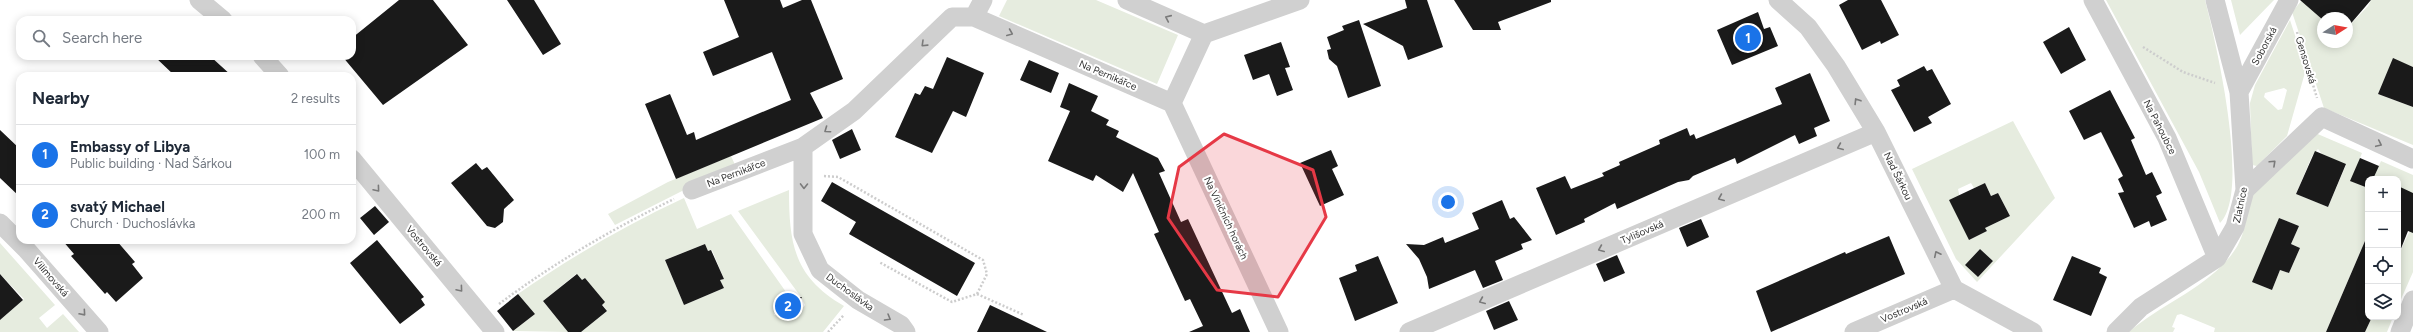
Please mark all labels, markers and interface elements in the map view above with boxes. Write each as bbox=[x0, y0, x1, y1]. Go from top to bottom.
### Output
north arrow bbox=[2317, 12, 2353, 48]
one-way arrow bbox=[1165, 15, 1173, 23]
search box bbox=[16, 16, 356, 60]
pin: 1 bbox=[1735, 23, 1761, 53]
street label: Soborská bbox=[2249, 25, 2279, 67]
icon: search bbox=[30, 27, 52, 49]
one-way arrow bbox=[1006, 28, 1013, 36]
text: Search here bbox=[62, 29, 142, 47]
street label: Gensovská bbox=[2293, 35, 2319, 85]
one-way arrow bbox=[921, 39, 929, 47]
street label: Na Pernikářce bbox=[1077, 57, 1139, 93]
text: Nearby bbox=[32, 88, 90, 108]
text: 2 results bbox=[291, 91, 340, 106]
street label: Na Pahoubce bbox=[2141, 97, 2180, 157]
one-way arrow bbox=[1855, 98, 1862, 105]
one-way arrow bbox=[824, 125, 831, 133]
text: Embassy of Libya bbox=[70, 138, 190, 156]
one-way arrow bbox=[2375, 139, 2383, 147]
one-way arrow bbox=[1837, 142, 1845, 150]
text: 1 bbox=[42, 147, 48, 162]
text: 100 m bbox=[304, 147, 340, 162]
street label: Nad Šárkou bbox=[1881, 150, 1915, 202]
text: Public building · Nad Šárkou bbox=[70, 156, 232, 171]
street label: Na Pernikářce bbox=[705, 156, 768, 190]
one-way arrow bbox=[2269, 161, 2276, 168]
street label: Na Viničních horách bbox=[1201, 174, 1251, 262]
map controls bbox=[2365, 176, 2401, 320]
button: + bbox=[2365, 176, 2401, 212]
one-way arrow bbox=[799, 183, 808, 189]
one-way arrow bbox=[372, 185, 379, 192]
street label: Zlatnice bbox=[2230, 185, 2250, 224]
your location bbox=[1438, 192, 1458, 212]
one-way arrow bbox=[1717, 194, 1724, 202]
text: svatý Michael bbox=[70, 198, 165, 216]
text: 2 bbox=[41, 207, 49, 222]
text: 200 m bbox=[302, 207, 340, 222]
button: − bbox=[2365, 212, 2401, 248]
text: Church · Duchoslávka bbox=[70, 216, 195, 231]
street label: Tylišovská bbox=[1619, 217, 1665, 247]
street label: Vostrovská bbox=[403, 223, 445, 269]
one-way arrow bbox=[1598, 245, 1605, 253]
button: locate bbox=[2365, 248, 2401, 284]
one-way arrow bbox=[1934, 250, 1942, 258]
street label: Vilímovská bbox=[30, 255, 72, 299]
street label: Duchoslávka bbox=[823, 270, 877, 314]
button: layers bbox=[2365, 284, 2401, 320]
one-way arrow bbox=[455, 285, 462, 292]
pin: 2 bbox=[775, 291, 801, 321]
street label: Vostrovská bbox=[1879, 294, 1929, 326]
one-way arrow bbox=[1478, 296, 1485, 304]
one-way arrow bbox=[78, 309, 85, 316]
one-way arrow bbox=[884, 313, 891, 321]

